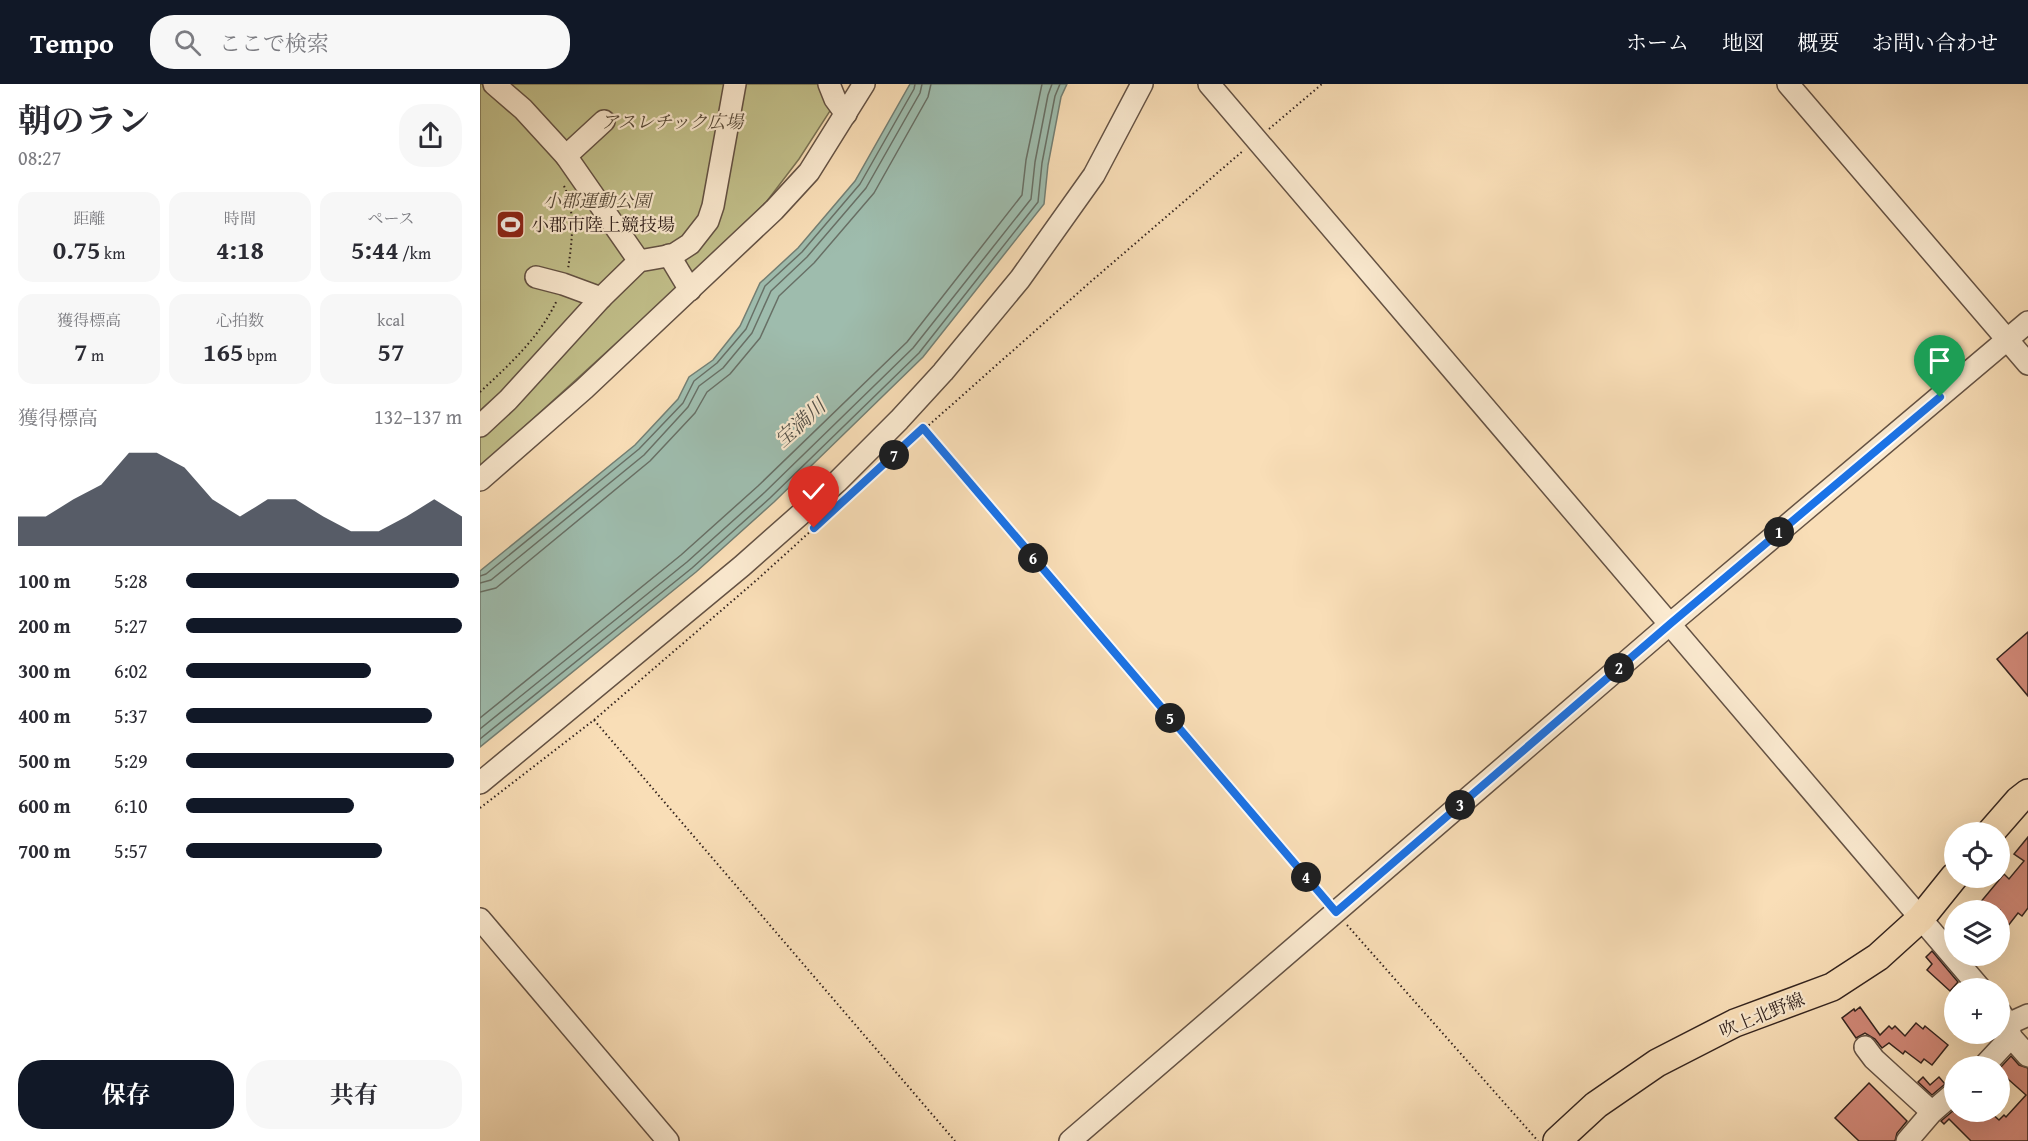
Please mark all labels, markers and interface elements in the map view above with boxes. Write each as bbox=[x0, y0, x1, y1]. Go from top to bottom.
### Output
search box bbox=[150, 15, 570, 69]
text: Tempo bbox=[30, 22, 114, 63]
icon: search bbox=[171, 26, 204, 59]
text: ここで検索 bbox=[219, 27, 329, 59]
text: ホーム bbox=[1626, 27, 1689, 58]
text: 地図 bbox=[1722, 27, 1764, 58]
text: 概要 bbox=[1797, 27, 1839, 58]
text: お問い合わせ bbox=[1872, 27, 1998, 58]
text: 朝のラン bbox=[18, 96, 150, 144]
button: share bbox=[399, 104, 462, 167]
park label: アスレチック広場 bbox=[601, 108, 745, 135]
text: 08:27 bbox=[18, 143, 61, 172]
park label: 小郡運動公園 bbox=[543, 187, 654, 214]
text: 距離 bbox=[73, 206, 105, 230]
text: 時間 bbox=[224, 206, 256, 230]
text: ペース bbox=[367, 206, 415, 230]
sports icon: 小郡市陸上競技場 bbox=[494, 209, 526, 241]
place label: 小郡市陸上競技場 bbox=[531, 211, 675, 238]
text: 0.75 bbox=[53, 230, 101, 269]
text: 4:18 bbox=[216, 230, 264, 269]
text: 5:44 bbox=[351, 230, 399, 269]
text: km bbox=[101, 241, 125, 265]
text: /km bbox=[399, 241, 431, 265]
text: 獲得標高 bbox=[57, 308, 121, 332]
text: 心拍数 bbox=[216, 308, 264, 332]
text: kcal bbox=[377, 308, 405, 332]
text: 7 bbox=[74, 332, 87, 371]
text: 165 bbox=[203, 332, 243, 371]
text: 57 bbox=[378, 332, 404, 371]
pin bbox=[1914, 335, 1965, 397]
text: m bbox=[87, 343, 104, 367]
text: bpm bbox=[243, 343, 277, 367]
icon: arrive bbox=[1923, 344, 1956, 377]
water label: 宝満川 bbox=[768, 390, 833, 453]
text: 132–137 m bbox=[374, 402, 462, 431]
text: 獲得標高 bbox=[18, 403, 98, 432]
pin: 7 bbox=[879, 440, 909, 470]
text: 7 bbox=[890, 443, 898, 467]
pin bbox=[788, 466, 839, 528]
icon: check bbox=[797, 475, 830, 508]
pin: 1 bbox=[1764, 517, 1794, 547]
text: 1 bbox=[1775, 520, 1783, 544]
pin: 6 bbox=[1018, 543, 1048, 573]
text: 6 bbox=[1029, 546, 1037, 570]
text: 100 m bbox=[18, 566, 71, 595]
text: 5:28 bbox=[114, 566, 148, 595]
text: 200 m bbox=[18, 611, 71, 640]
text: 5:27 bbox=[114, 611, 148, 640]
pin: 2 bbox=[1604, 653, 1634, 683]
text: 300 m bbox=[18, 656, 71, 685]
text: 6:02 bbox=[114, 656, 148, 685]
text: 2 bbox=[1615, 656, 1623, 680]
text: 400 m bbox=[18, 701, 71, 730]
text: 5:37 bbox=[114, 701, 148, 730]
pin: 5 bbox=[1155, 703, 1185, 733]
text: 5 bbox=[1166, 706, 1174, 730]
text: 500 m bbox=[18, 746, 71, 775]
text: 5:29 bbox=[114, 746, 148, 775]
pin: 3 bbox=[1445, 790, 1475, 820]
text: 600 m bbox=[18, 791, 71, 820]
text: 6:10 bbox=[114, 791, 148, 820]
text: 3 bbox=[1456, 793, 1464, 817]
map controls bbox=[1944, 822, 2010, 1122]
button: locate bbox=[1944, 822, 2010, 888]
text: 700 m bbox=[18, 836, 71, 865]
text: 5:57 bbox=[114, 836, 148, 865]
pin: 4 bbox=[1291, 862, 1321, 892]
text: 4 bbox=[1302, 865, 1310, 889]
button: layers bbox=[1944, 900, 2010, 966]
button: + bbox=[1944, 978, 2010, 1044]
street label: 吹上北野線 bbox=[1715, 985, 1809, 1044]
button: − bbox=[1944, 1056, 2010, 1122]
button: 保存 bbox=[18, 1060, 234, 1129]
button: 共有 bbox=[246, 1060, 462, 1129]

